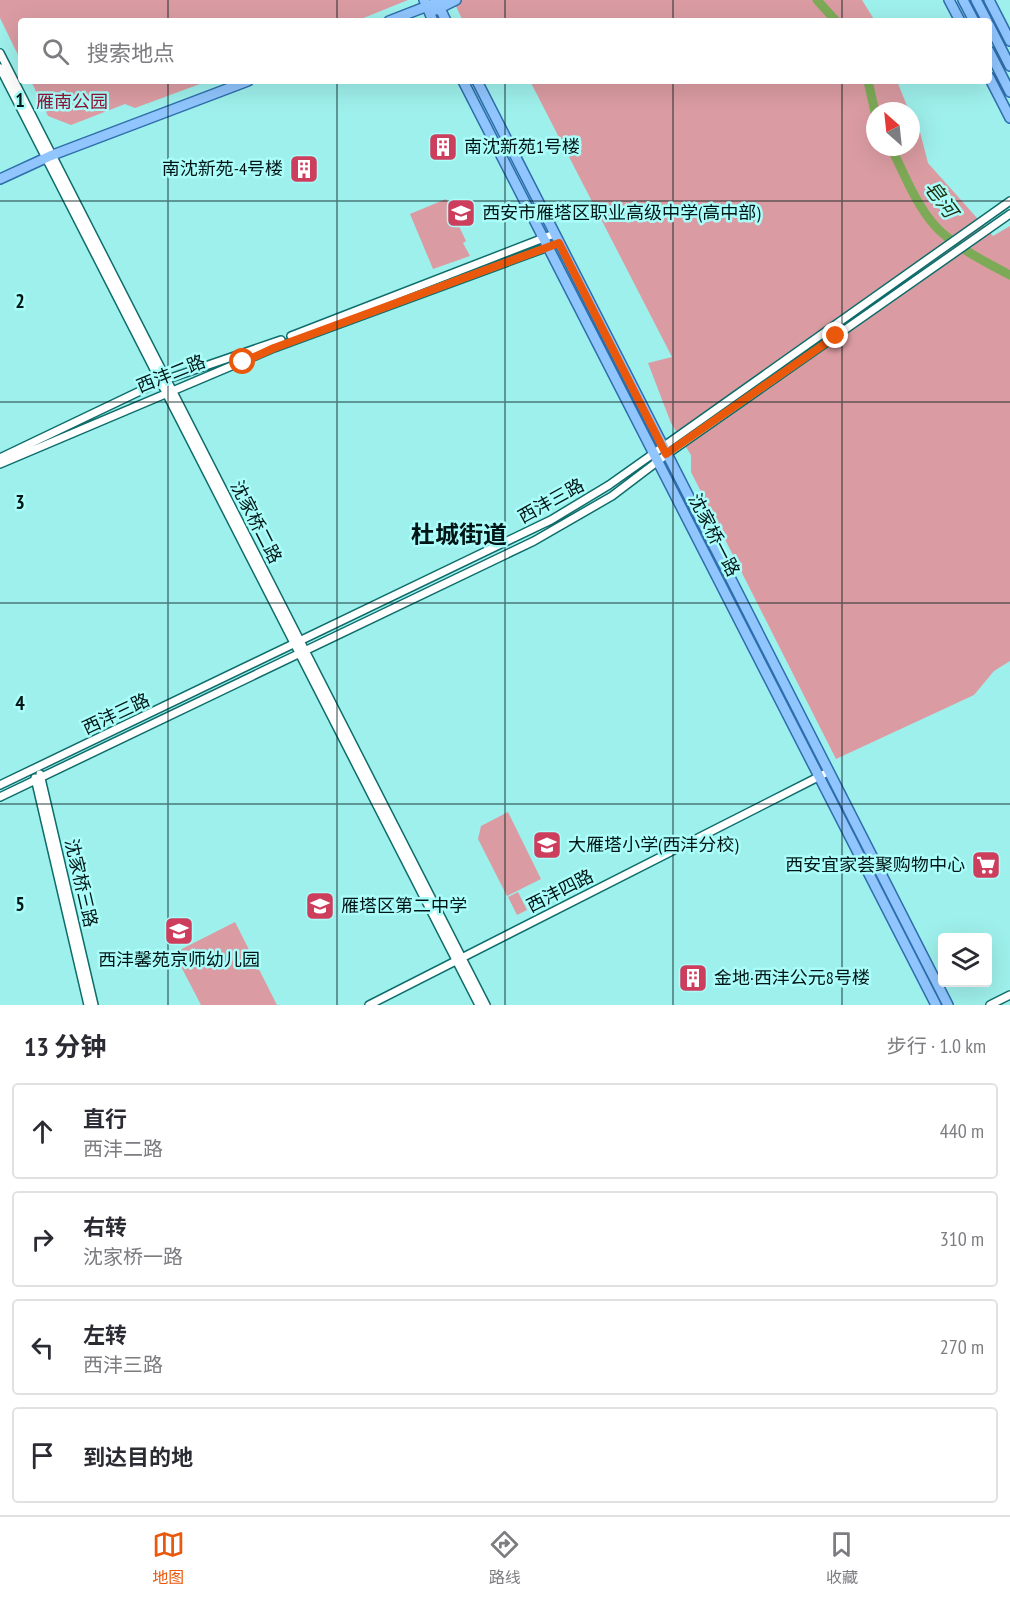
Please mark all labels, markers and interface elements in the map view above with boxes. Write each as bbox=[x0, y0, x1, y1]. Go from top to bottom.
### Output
search box bbox=[18, 18, 992, 84]
icon: search bbox=[39, 35, 72, 68]
text: 搜索地点 bbox=[87, 39, 175, 67]
text: 1 bbox=[15, 87, 25, 113]
park label: 雁南公园 bbox=[36, 90, 108, 113]
north arrow bbox=[866, 102, 920, 156]
building icon: 南沈新苑1号楼 bbox=[427, 131, 459, 163]
place label: 南沈新苑1号楼 bbox=[464, 135, 580, 158]
building icon: 南沈新苑-4号楼 bbox=[288, 153, 320, 185]
place label: 南沈新苑-4号楼 bbox=[162, 157, 283, 180]
water label: 皂河 bbox=[919, 175, 966, 226]
school or university icon: 西安市雁塔区职业高级中学(高中部) bbox=[445, 197, 477, 229]
place label: 西安市雁塔区职业高级中学(高中部) bbox=[482, 201, 761, 224]
text: 2 bbox=[15, 288, 25, 314]
route end bbox=[822, 322, 848, 348]
route start bbox=[229, 348, 255, 374]
street label: 西沣二路 bbox=[133, 349, 208, 398]
street label: 西沣三路 bbox=[514, 473, 588, 528]
street label: 沈家桥二路 bbox=[226, 476, 287, 567]
text: 3 bbox=[15, 489, 25, 515]
street label: 沈家桥一路 bbox=[684, 489, 745, 580]
district label: 杜城街道 bbox=[411, 519, 507, 550]
street label: 西沣三路 bbox=[78, 688, 153, 739]
text: 4 bbox=[15, 690, 25, 716]
school or university icon: 大雁塔小学(西沣分校) bbox=[531, 829, 563, 861]
place label: 大雁塔小学(西沣分校) bbox=[568, 833, 739, 856]
street label: 沈家桥三路 bbox=[60, 836, 103, 929]
supermarket icon: 西安宜家荟聚购物中心 bbox=[970, 849, 1002, 881]
place label: 西安宜家荟聚购物中心 bbox=[785, 853, 965, 876]
street label: 西沣四路 bbox=[522, 864, 597, 917]
school or university icon: 雁塔区第二中学 bbox=[304, 890, 336, 922]
text: 5 bbox=[15, 891, 25, 917]
place label: 雁塔区第二中学 bbox=[341, 894, 467, 917]
school or university icon: 西沣馨苑京师幼儿园 bbox=[163, 915, 195, 947]
map controls bbox=[938, 933, 992, 987]
button: layers bbox=[938, 933, 992, 987]
place label: 西沣馨苑京师幼儿园 bbox=[98, 948, 260, 971]
building icon: 金地·西沣公元8号楼 bbox=[677, 962, 709, 994]
place label: 金地·西沣公元8号楼 bbox=[714, 966, 870, 989]
text: 13 分钟 bbox=[24, 1030, 106, 1063]
text: 步行 · 1.0 km bbox=[887, 1033, 986, 1059]
text: 直行 bbox=[83, 1105, 127, 1133]
icon: ahead bbox=[26, 1115, 59, 1148]
text: 440 m bbox=[940, 1118, 984, 1144]
text: 西沣二路 bbox=[83, 1136, 163, 1162]
text: 右转 bbox=[83, 1213, 127, 1241]
icon: right bbox=[26, 1223, 59, 1256]
text: 310 m bbox=[940, 1226, 984, 1252]
text: 沈家桥一路 bbox=[83, 1244, 183, 1270]
text: 左转 bbox=[83, 1321, 127, 1349]
icon: left bbox=[26, 1331, 59, 1364]
text: 270 m bbox=[940, 1334, 984, 1360]
text: 西沣三路 bbox=[83, 1352, 163, 1378]
icon: arrive bbox=[26, 1439, 59, 1472]
text: 到达目的地 bbox=[83, 1443, 193, 1471]
tab: 地图 bbox=[152, 1528, 185, 1588]
tab: 路线 bbox=[488, 1528, 521, 1588]
tab: 收藏 bbox=[825, 1528, 858, 1588]

